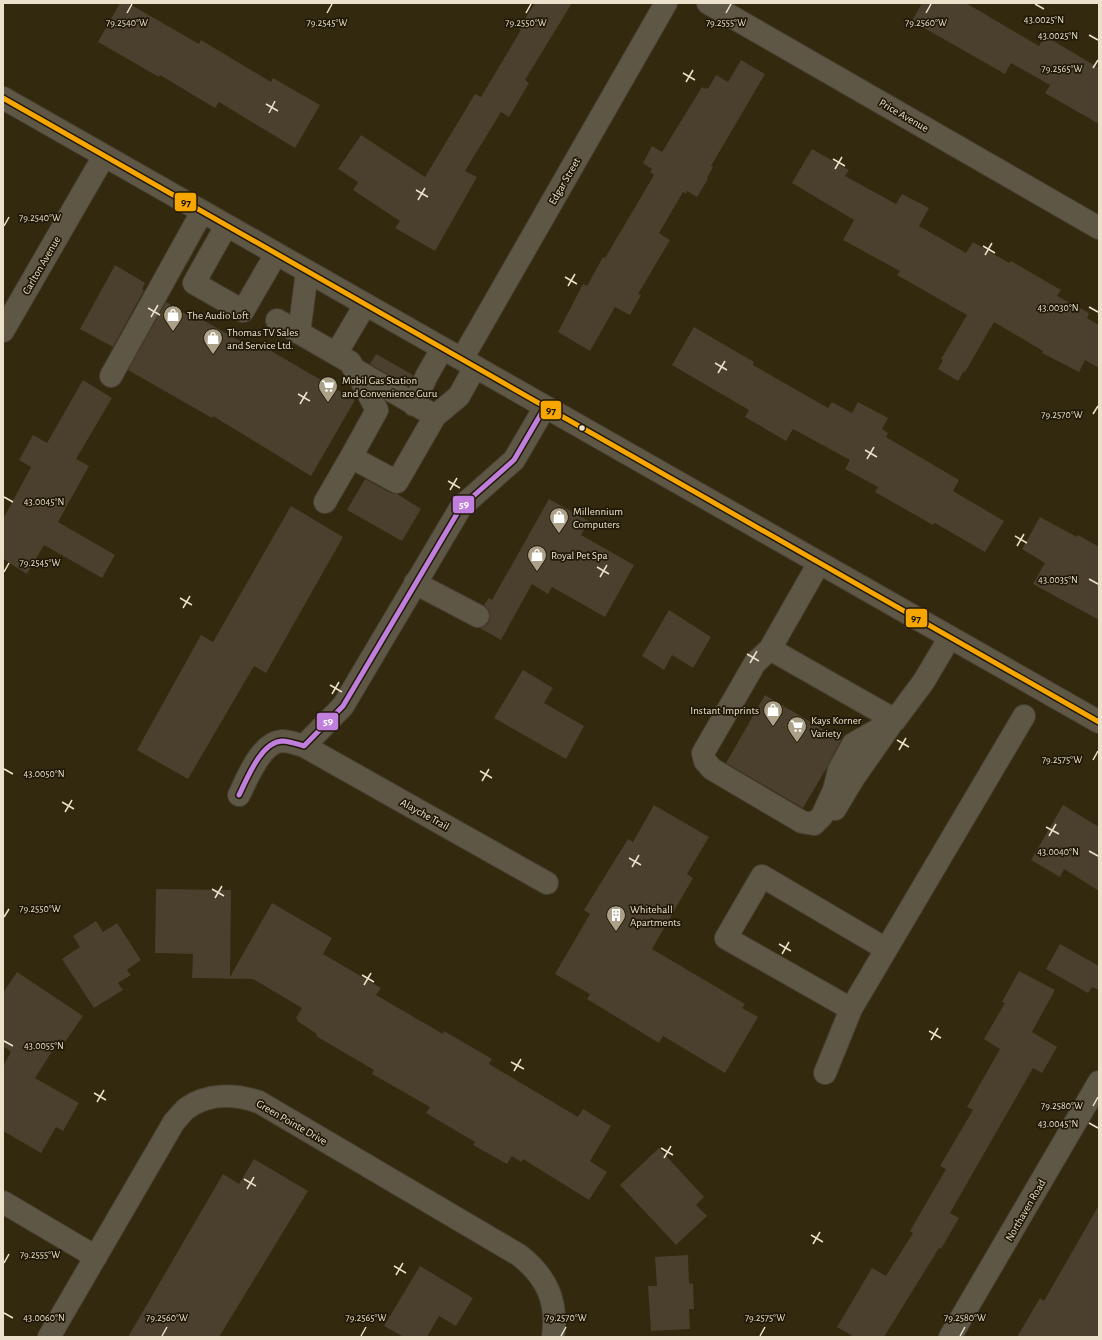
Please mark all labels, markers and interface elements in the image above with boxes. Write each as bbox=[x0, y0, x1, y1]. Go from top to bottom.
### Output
text: 43.0025°N bbox=[1024, 15, 1064, 25]
text: 79.2540°W bbox=[106, 18, 148, 28]
text: 79.2545°W bbox=[307, 18, 348, 28]
text: 79.2550°W bbox=[505, 18, 547, 28]
text: 79.2555°W bbox=[706, 18, 746, 28]
text: 79.2560°W bbox=[905, 18, 947, 28]
text: 43.0025°N bbox=[1038, 31, 1078, 41]
text: 79.2565°W bbox=[1042, 64, 1082, 74]
street label: Price Avenue bbox=[877, 97, 930, 134]
street label: Edgar Street bbox=[547, 155, 582, 207]
line badge: 97 bbox=[174, 192, 197, 212]
text: 97 bbox=[181, 197, 191, 208]
text: 79.2540°W bbox=[19, 213, 61, 223]
street label: Carlton Avenue bbox=[20, 234, 62, 296]
text: 43.0030°N bbox=[1038, 303, 1078, 313]
shop icon: The Audio Loft bbox=[162, 304, 184, 332]
place label: The Audio Loft bbox=[187, 310, 249, 321]
shop icon: Thomas TV Sales and Service Ltd. bbox=[202, 327, 224, 355]
place label: Thomas TV Sales and Service Ltd. bbox=[227, 327, 298, 351]
supermarket icon: Mobil Gas Station and Convenience Guru bbox=[317, 375, 339, 403]
place label: Mobil Gas Station and Convenience Guru bbox=[342, 375, 438, 399]
line badge: 97 bbox=[540, 400, 562, 420]
text: 97 bbox=[546, 405, 556, 416]
text: 79.2570°W bbox=[1041, 410, 1083, 420]
unlabelled marker bbox=[577, 423, 587, 433]
line badge: 59 bbox=[452, 495, 475, 514]
text: 43.0045°N bbox=[24, 497, 64, 507]
text: 59 bbox=[459, 499, 469, 510]
shop icon: Millennium Computers bbox=[548, 506, 570, 534]
place label: Millennium Computers bbox=[573, 506, 623, 530]
shop icon: Royal Pet Spa bbox=[526, 544, 548, 572]
place label: Royal Pet Spa bbox=[551, 550, 608, 561]
text: 79.2545°W bbox=[20, 558, 61, 568]
text: 43.0035°N bbox=[1038, 575, 1078, 585]
line badge: 97 bbox=[905, 608, 928, 628]
text: 97 bbox=[911, 613, 921, 624]
shop icon: Instant Imprints bbox=[762, 699, 784, 727]
place label: Instant Imprints bbox=[690, 705, 759, 716]
line badge: 59 bbox=[316, 712, 339, 731]
supermarket icon: Kays Korner Variety bbox=[786, 715, 808, 743]
place label: Kays Korner Variety bbox=[811, 715, 862, 739]
text: 59 bbox=[323, 716, 333, 727]
text: 79.2575°W bbox=[1042, 755, 1082, 765]
text: 43.0050°N bbox=[24, 769, 65, 779]
street label: Alayche Trail bbox=[398, 797, 451, 832]
text: 43.0040°N bbox=[1037, 847, 1079, 857]
text: 79.2550°W bbox=[19, 904, 61, 914]
building icon: Whitehall Apartments bbox=[605, 904, 627, 932]
place label: Whitehall Apartments bbox=[630, 904, 681, 928]
text: 43.0055°N bbox=[24, 1041, 64, 1051]
street label: Green Pointe Drive bbox=[254, 1098, 329, 1147]
text: 79.2580°W bbox=[1041, 1101, 1083, 1111]
text: 43.0045°N bbox=[1038, 1119, 1078, 1129]
street label: Northaven Road bbox=[1003, 1177, 1048, 1243]
text: 79.2555°W bbox=[20, 1250, 60, 1260]
text: 43.0060°N bbox=[23, 1313, 65, 1323]
text: 79.2560°W bbox=[146, 1313, 188, 1323]
text: 79.2565°W bbox=[346, 1313, 386, 1323]
text: 79.2570°W bbox=[545, 1313, 587, 1323]
text: 79.2575°W bbox=[745, 1313, 785, 1323]
text: 79.2580°W bbox=[944, 1313, 986, 1323]

